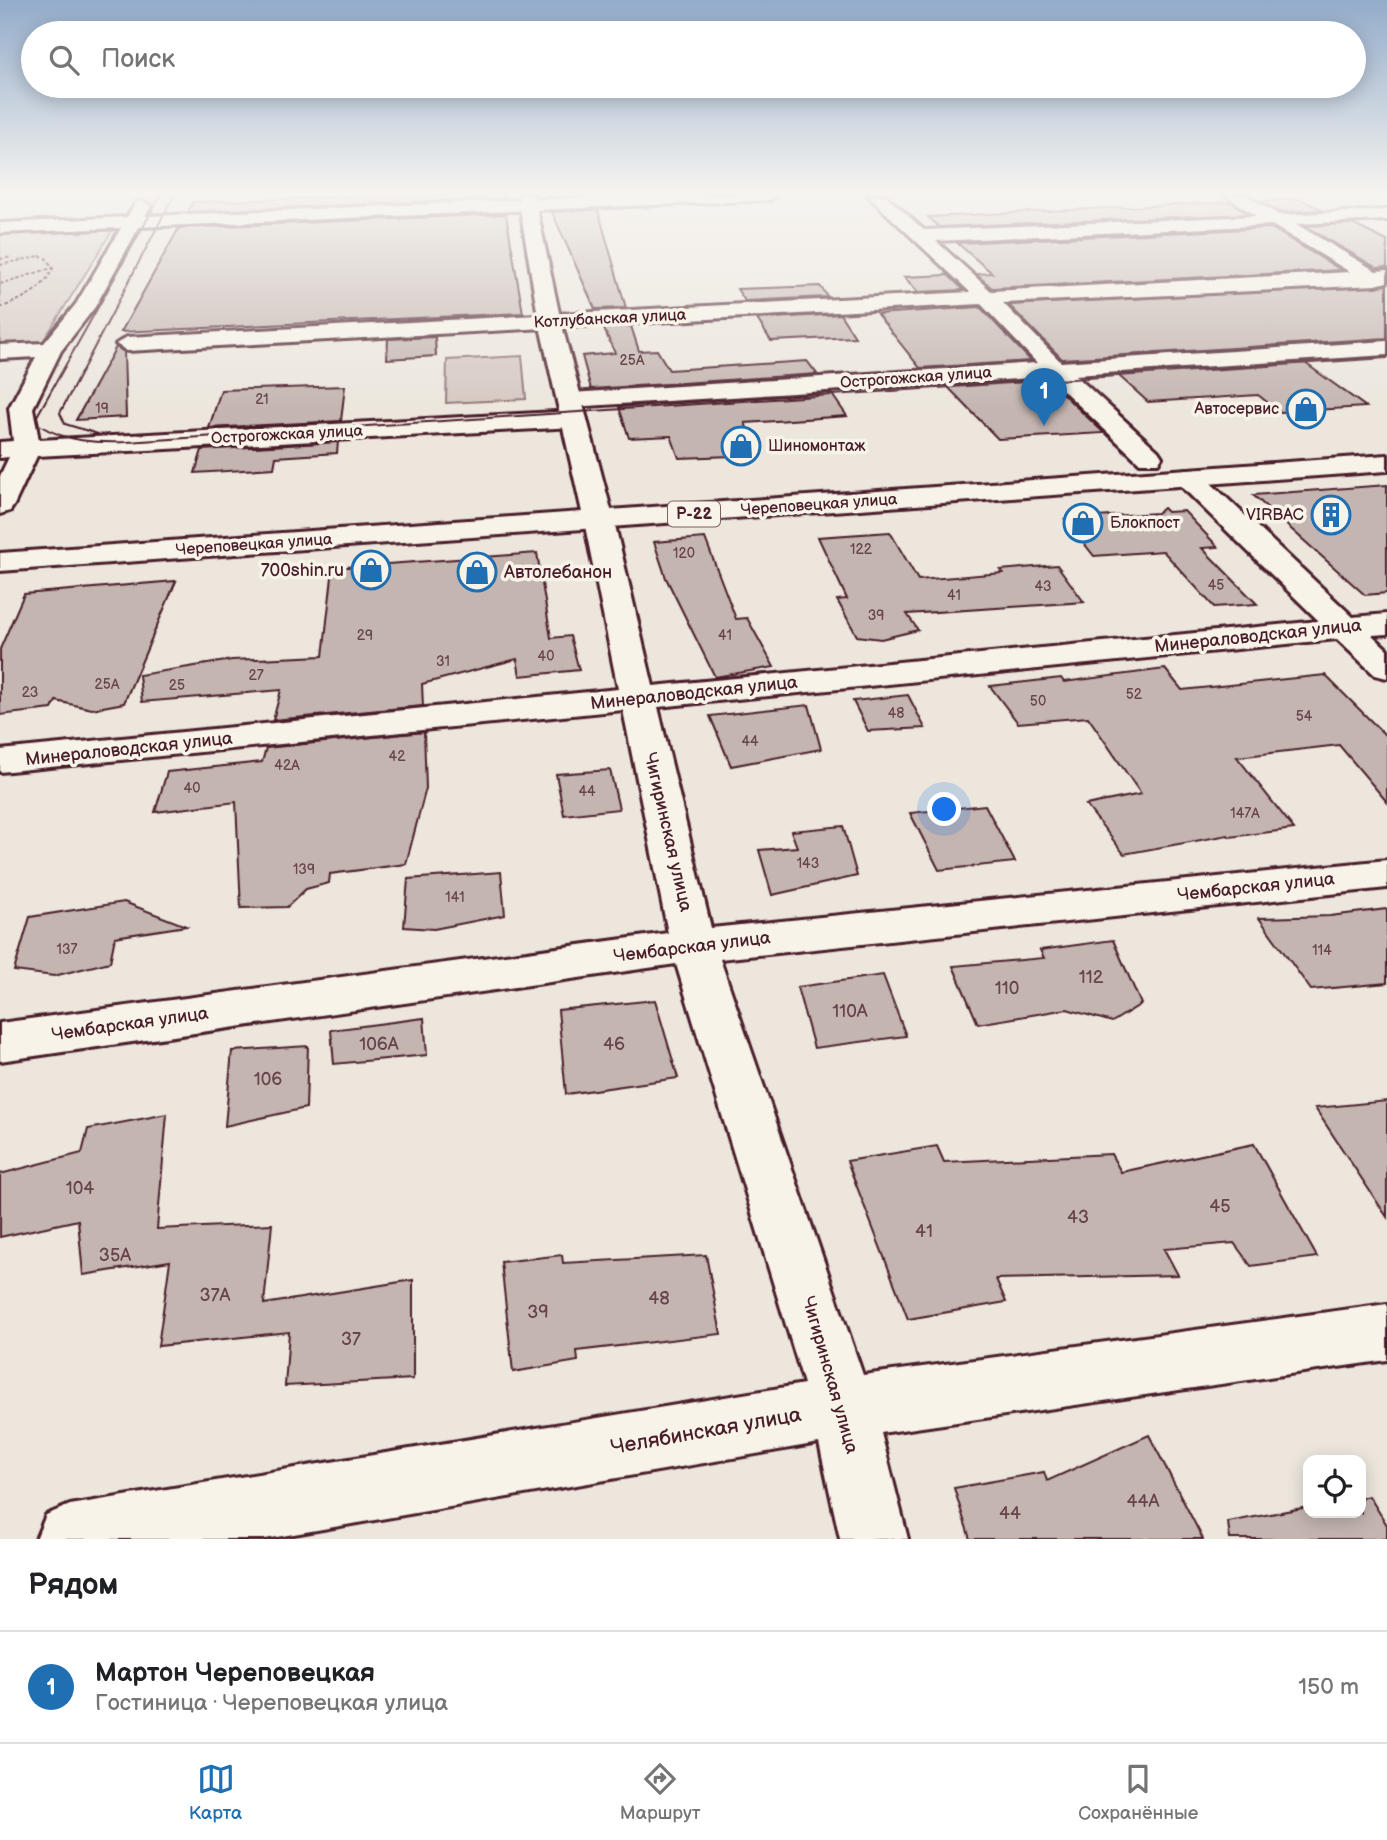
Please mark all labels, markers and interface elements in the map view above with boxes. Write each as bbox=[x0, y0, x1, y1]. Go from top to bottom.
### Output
search box bbox=[21, 21, 1366, 98]
icon: search bbox=[45, 41, 83, 79]
text: Поиск bbox=[101, 44, 175, 75]
street label: Котлубанская улица bbox=[533, 305, 687, 332]
house number: 25А bbox=[620, 352, 645, 369]
street label: Острогожская улица bbox=[840, 363, 993, 393]
pin: 1 bbox=[1021, 368, 1067, 426]
shop icon: Автосервис bbox=[1285, 388, 1327, 430]
house number: 21 bbox=[255, 391, 269, 408]
house number: 19 bbox=[95, 400, 109, 417]
place label: Автосервис bbox=[1194, 400, 1279, 419]
street label: Острогожская улица bbox=[211, 422, 364, 448]
shop icon: Шиномонтаж bbox=[720, 425, 762, 467]
place label: Шиномонтаж bbox=[768, 437, 866, 456]
street label: Череповецкая улица bbox=[740, 490, 898, 520]
building icon: VIRBAC bbox=[1310, 494, 1352, 536]
road number: Р-22 bbox=[668, 502, 720, 526]
shop icon: Блокпост bbox=[1062, 502, 1104, 544]
place label: VIRBAC bbox=[1246, 506, 1304, 525]
place label: Блокпост bbox=[1110, 514, 1181, 533]
street label: Череповецкая улица bbox=[175, 530, 333, 560]
house number: 122 bbox=[850, 541, 873, 558]
house number: 120 bbox=[673, 545, 695, 562]
shop icon: 700shin.ru bbox=[350, 549, 392, 591]
shop icon: Автолебанон bbox=[456, 551, 498, 593]
place label: 700shin.ru bbox=[261, 560, 344, 581]
place label: Автолебанон bbox=[503, 562, 612, 583]
house number: 45 bbox=[1208, 577, 1224, 594]
house number: 43 bbox=[1034, 578, 1052, 595]
house number: 41 bbox=[947, 587, 961, 604]
house number: 39 bbox=[868, 607, 884, 624]
street label: Минераловодская улица bbox=[1153, 615, 1363, 657]
house number: 29 bbox=[357, 627, 373, 644]
house number: 41 bbox=[718, 627, 732, 644]
house number: 40 bbox=[538, 648, 554, 665]
house number: 31 bbox=[436, 653, 450, 670]
house number: 27 bbox=[248, 667, 264, 684]
street label: Минераловодская улица bbox=[589, 672, 799, 714]
house number: 25А bbox=[95, 676, 120, 693]
house number: 25 bbox=[169, 677, 185, 694]
house number: 23 bbox=[22, 684, 38, 701]
house number: 52 bbox=[1126, 686, 1143, 703]
house number: 50 bbox=[1030, 693, 1046, 710]
house number: 48 bbox=[888, 705, 904, 722]
house number: 54 bbox=[1296, 708, 1313, 725]
street label: Минераловодская улица bbox=[24, 728, 234, 770]
house number: 44 bbox=[741, 733, 759, 750]
house number: 42 bbox=[389, 748, 406, 765]
street label: Чигиринская улица bbox=[639, 750, 697, 914]
house number: 42А bbox=[274, 757, 300, 774]
house number: 40 bbox=[184, 780, 200, 797]
house number: 44 bbox=[578, 783, 596, 800]
your location bbox=[927, 792, 961, 826]
house number: 147А bbox=[1230, 805, 1260, 822]
house number: 143 bbox=[797, 855, 819, 872]
house number: 139 bbox=[293, 861, 315, 878]
street label: Чембарская улица bbox=[1176, 868, 1336, 906]
house number: 141 bbox=[445, 889, 465, 906]
street label: Чембарская улица bbox=[612, 927, 772, 967]
house number: 137 bbox=[57, 941, 78, 958]
house number: 114 bbox=[1312, 942, 1332, 959]
house number: 112 bbox=[1079, 967, 1104, 988]
house number: 110 bbox=[995, 978, 1019, 999]
house number: 110А bbox=[832, 1001, 868, 1022]
street label: Чембарская улица bbox=[50, 1003, 210, 1045]
house number: 106А bbox=[359, 1034, 399, 1055]
house number: 46 bbox=[603, 1034, 625, 1055]
house number: 106 bbox=[254, 1069, 282, 1090]
house number: 104 bbox=[66, 1178, 94, 1199]
house number: 45 bbox=[1209, 1196, 1231, 1217]
house number: 43 bbox=[1067, 1207, 1089, 1228]
house number: 41 bbox=[915, 1221, 933, 1242]
house number: 35А bbox=[99, 1245, 131, 1266]
house number: 37А bbox=[200, 1285, 230, 1306]
house number: 48 bbox=[648, 1288, 670, 1309]
street label: Чигиринская улица bbox=[797, 1294, 863, 1457]
house number: 39 bbox=[527, 1302, 549, 1323]
house number: 37 bbox=[341, 1329, 361, 1350]
street label: Челябинская улица bbox=[609, 1402, 804, 1460]
map controls bbox=[1303, 1455, 1366, 1518]
button: locate bbox=[1303, 1455, 1366, 1518]
house number: 44А bbox=[1127, 1491, 1160, 1512]
house number: 44 bbox=[999, 1503, 1021, 1524]
text: Рядом bbox=[28, 1567, 118, 1603]
text: Мартон Череповецкая bbox=[95, 1658, 375, 1689]
text: 1 bbox=[46, 1673, 56, 1701]
text: 150 m bbox=[1298, 1673, 1359, 1701]
text: Гостиница · Череповецкая улица bbox=[95, 1689, 448, 1717]
tab: Карта bbox=[189, 1760, 242, 1825]
tab: Маршрут bbox=[620, 1760, 701, 1825]
tab: Сохранённые bbox=[1078, 1760, 1198, 1825]

